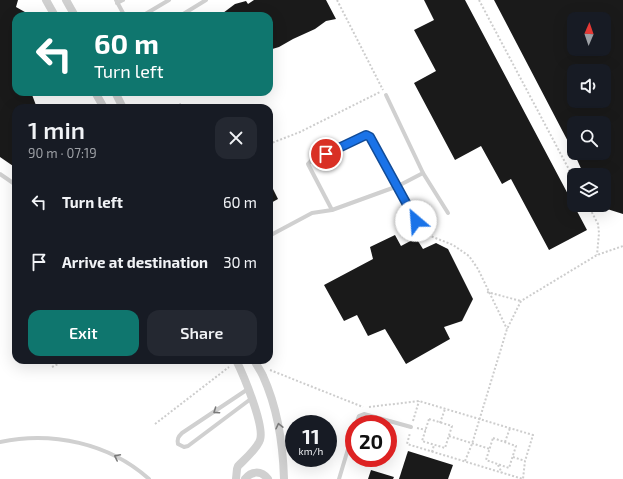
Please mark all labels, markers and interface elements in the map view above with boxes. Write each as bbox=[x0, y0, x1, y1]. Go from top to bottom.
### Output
north arrow bbox=[567, 12, 611, 56]
map controls bbox=[567, 12, 611, 212]
text: 60 m bbox=[94, 26, 159, 60]
icon: left bbox=[28, 28, 80, 80]
text: Turn left bbox=[94, 60, 164, 82]
button: sound bbox=[567, 64, 611, 108]
text: 1 min bbox=[28, 115, 85, 144]
button: search bbox=[567, 116, 611, 160]
button: close bbox=[215, 117, 257, 159]
pin bbox=[309, 137, 343, 171]
icon: arrive bbox=[315, 143, 337, 165]
text: 90 m · 07:19 bbox=[28, 145, 97, 161]
button: layers bbox=[567, 168, 611, 212]
icon: left bbox=[28, 191, 50, 213]
text: Turn left bbox=[62, 193, 123, 211]
text: 60 m bbox=[223, 193, 257, 211]
position arrow bbox=[395, 200, 437, 242]
icon: arrive bbox=[28, 251, 50, 273]
text: Arrive at destination bbox=[62, 253, 208, 271]
text: 30 m bbox=[223, 253, 257, 271]
button: Exit bbox=[28, 310, 139, 356]
button: Share bbox=[147, 310, 257, 356]
one-way arrow bbox=[213, 406, 220, 414]
speed limit sign: 20 bbox=[345, 415, 397, 467]
one-way arrow bbox=[276, 423, 284, 430]
text: 11 bbox=[302, 424, 320, 448]
text: km/h bbox=[299, 445, 323, 457]
one-way arrow bbox=[113, 455, 121, 462]

